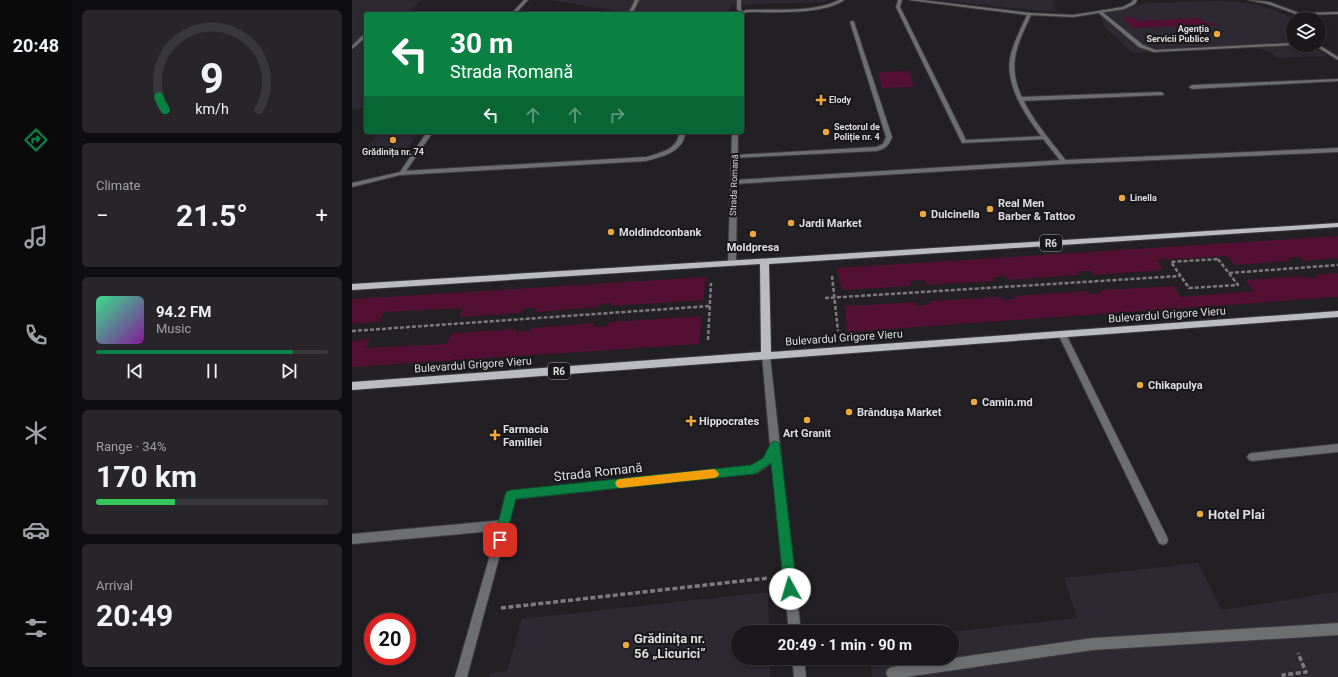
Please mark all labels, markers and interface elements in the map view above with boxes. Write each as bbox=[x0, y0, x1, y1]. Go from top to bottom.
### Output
map controls bbox=[1286, 12, 1326, 52]
button: layers bbox=[1286, 12, 1326, 52]
place label: Agenția Servicii Publice bbox=[1146, 24, 1209, 44]
text: 30 m bbox=[450, 27, 513, 60]
icon: left bbox=[384, 28, 436, 80]
marker: Agenția Servicii Publice bbox=[1212, 29, 1222, 39]
text: 20:48 bbox=[13, 35, 59, 56]
text: 9 bbox=[200, 54, 224, 103]
text: Strada Romană bbox=[450, 61, 573, 82]
marker: Elody bbox=[816, 95, 826, 105]
place label: Elody bbox=[829, 95, 852, 105]
text: km/h bbox=[195, 100, 229, 116]
icon: left bbox=[480, 104, 502, 126]
icon: ahead bbox=[522, 104, 544, 126]
icon: ahead bbox=[564, 104, 586, 126]
icon: right bbox=[606, 104, 628, 126]
place label: Sectorul de Poliție nr. 4 bbox=[834, 122, 880, 143]
icon: directions bbox=[22, 126, 50, 154]
marker: Sectorul de Poliție nr. 4 bbox=[821, 127, 831, 137]
marker: Grădinița nr. 74 bbox=[388, 135, 398, 145]
place label: Grădinița nr. 74 bbox=[362, 147, 424, 158]
street label: Strada Romană bbox=[728, 154, 740, 216]
text: Climate bbox=[96, 178, 140, 193]
marker: Linella bbox=[1117, 193, 1127, 203]
place label: Linella bbox=[1130, 193, 1157, 203]
place label: Real Men Barber & Tattoo bbox=[998, 197, 1075, 223]
text: 21.5° bbox=[176, 198, 248, 233]
text: − bbox=[96, 203, 109, 228]
text: + bbox=[316, 203, 328, 228]
marker: Real Men Barber & Tattoo bbox=[985, 204, 995, 214]
place label: Dulcinella bbox=[931, 208, 980, 221]
marker: Dulcinella bbox=[918, 209, 928, 219]
place label: Jardi Market bbox=[799, 217, 862, 230]
marker: Jardi Market bbox=[786, 218, 796, 228]
icon: music bbox=[22, 223, 50, 251]
place label: Moldindconbank bbox=[619, 226, 702, 239]
marker: Moldindconbank bbox=[606, 227, 616, 237]
marker: Moldpresa bbox=[748, 229, 758, 239]
road number: R6 bbox=[1040, 235, 1062, 251]
place label: Moldpresa bbox=[727, 241, 779, 254]
text: 94.2 FM bbox=[156, 303, 211, 321]
street label: Bulevardul Grigore Vieru bbox=[1108, 304, 1226, 326]
icon: phone bbox=[22, 321, 50, 349]
text: Music bbox=[156, 321, 191, 336]
street label: Bulevardul Grigore Vieru bbox=[785, 327, 903, 349]
street label: Bulevardul Grigore Vieru bbox=[414, 354, 532, 376]
icon: previous bbox=[124, 360, 146, 382]
icon: pause bbox=[201, 360, 223, 382]
icon: next bbox=[278, 360, 300, 382]
road number: R6 bbox=[548, 363, 570, 379]
place label: Chikapulya bbox=[1148, 379, 1203, 392]
marker: Chikapulya bbox=[1135, 380, 1145, 390]
place label: Camin.md bbox=[982, 396, 1033, 409]
marker: Camin.md bbox=[969, 397, 979, 407]
place label: Brândușa Market bbox=[857, 406, 942, 419]
marker: Brândușa Market bbox=[844, 407, 854, 417]
place label: Hippocrates bbox=[699, 415, 759, 428]
marker: Art Granit bbox=[802, 415, 812, 425]
marker: Hippocrates bbox=[686, 416, 696, 426]
icon: climate bbox=[22, 419, 50, 447]
place label: Farmacia Familiei bbox=[503, 423, 549, 449]
place label: Art Granit bbox=[783, 427, 831, 440]
marker: Farmacia Familiei bbox=[490, 430, 500, 440]
text: Range · 34% bbox=[96, 439, 166, 454]
text: 170 km bbox=[96, 459, 197, 494]
street label: Strada Romană bbox=[553, 460, 643, 484]
place label: Hotel Plai bbox=[1208, 507, 1265, 522]
marker: Hotel Plai bbox=[1195, 509, 1205, 519]
icon: car bbox=[22, 516, 50, 544]
pin bbox=[483, 523, 517, 557]
icon: arrive bbox=[489, 529, 511, 551]
position arrow bbox=[769, 568, 811, 610]
text: Arrival bbox=[96, 578, 133, 593]
text: 20:49 bbox=[96, 598, 173, 633]
speed limit sign: 20 bbox=[364, 613, 416, 665]
icon: filters bbox=[22, 614, 50, 642]
place label: Grădinița nr. 56 „Licurici” bbox=[634, 631, 706, 661]
text: 20:49 · 1 min · 90 m bbox=[778, 636, 912, 654]
marker: Grădinița nr. 56 „Licurici” bbox=[621, 640, 631, 650]

